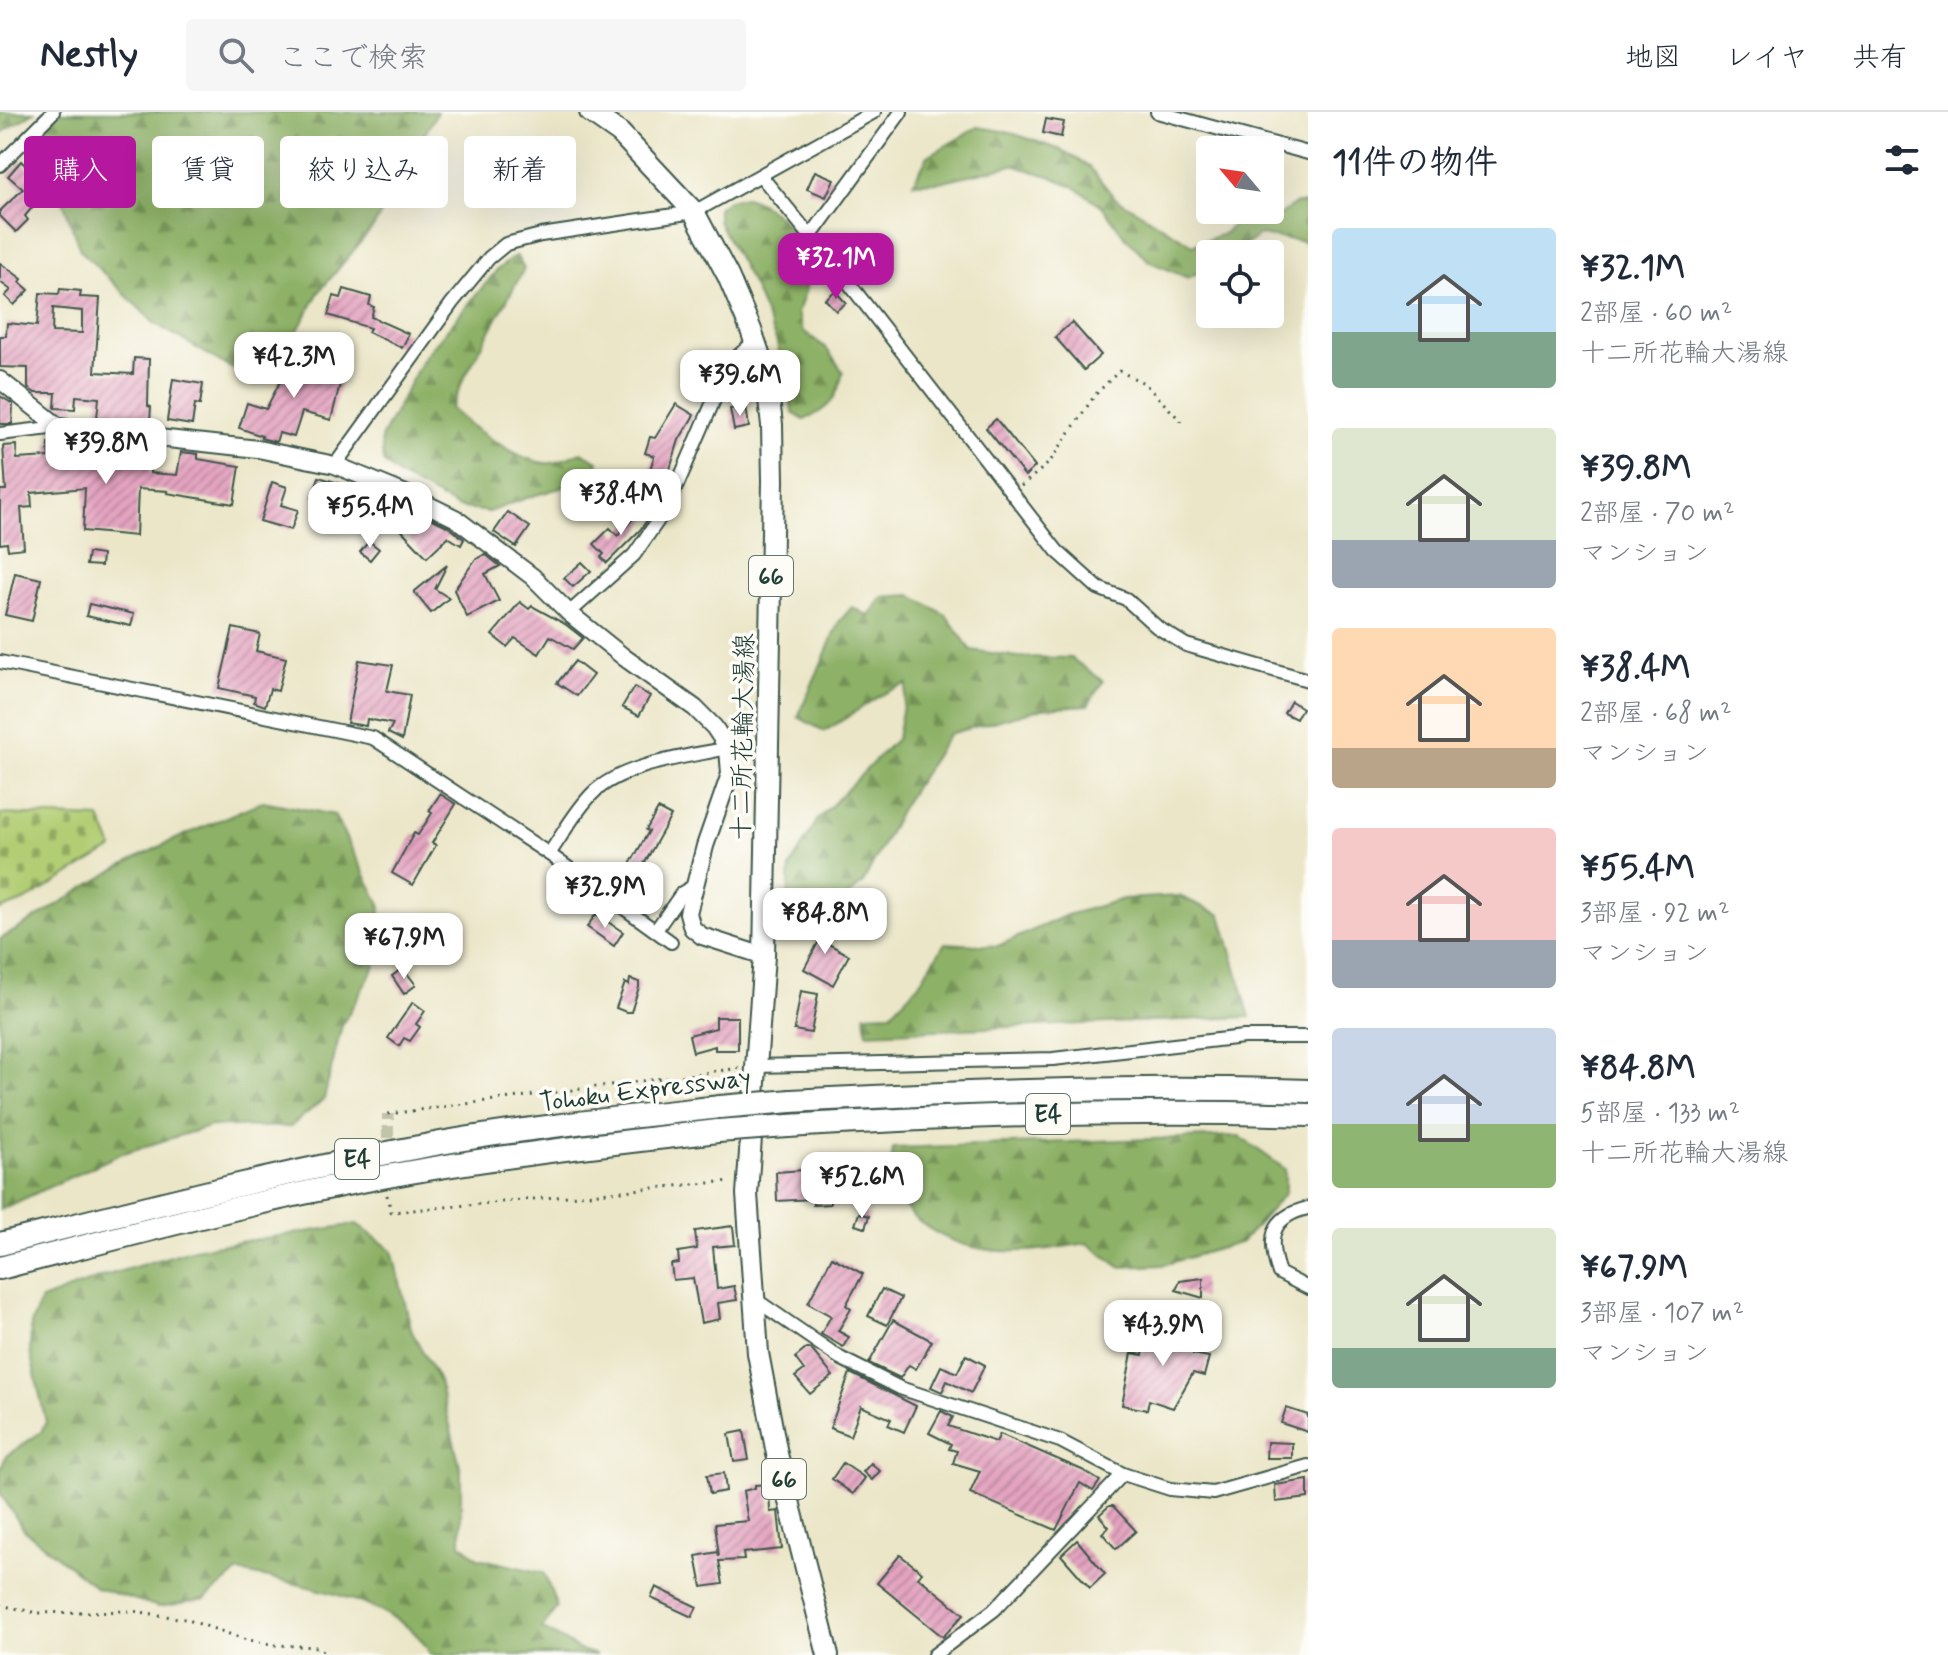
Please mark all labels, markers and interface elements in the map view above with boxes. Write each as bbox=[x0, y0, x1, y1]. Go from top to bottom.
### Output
search box bbox=[186, 19, 746, 91]
text: Nestly bbox=[40, 31, 138, 80]
icon: search bbox=[214, 33, 258, 77]
text: ここで検索 bbox=[278, 39, 428, 78]
text: 地図 bbox=[1625, 40, 1681, 77]
text: レイヤ bbox=[1725, 40, 1808, 77]
text: 共有 bbox=[1852, 40, 1908, 77]
chip: 購入 bbox=[24, 136, 136, 208]
chip: 賃貸 bbox=[152, 136, 264, 208]
chip: 絞り込み bbox=[280, 136, 448, 208]
chip: 新着 bbox=[464, 136, 576, 208]
north arrow bbox=[1196, 136, 1284, 224]
map controls bbox=[1196, 136, 1284, 328]
icon: filters bbox=[1880, 138, 1924, 182]
text: 11件の物件 bbox=[1332, 141, 1498, 186]
pin: ¥32.1M bbox=[771, 233, 901, 301]
button: locate bbox=[1196, 240, 1284, 328]
text: ¥32.1M bbox=[796, 242, 876, 276]
text: ¥32.1M bbox=[1580, 246, 1685, 291]
icon: home bbox=[1396, 260, 1492, 356]
text: 2部屋 · 60 m² bbox=[1580, 297, 1732, 331]
pin: ¥42.3M bbox=[229, 332, 359, 400]
text: 十二所花輪大湯線 bbox=[1580, 337, 1788, 371]
text: ¥42.3M bbox=[252, 341, 336, 375]
pin: ¥39.6M bbox=[675, 350, 805, 418]
text: ¥39.6M bbox=[698, 359, 782, 393]
pin: ¥39.8M bbox=[41, 418, 171, 486]
text: ¥39.8M bbox=[63, 427, 149, 461]
text: ¥39.8M bbox=[1580, 446, 1691, 491]
icon: home bbox=[1396, 460, 1492, 556]
pin: ¥38.4M bbox=[556, 469, 686, 537]
text: ¥38.4M bbox=[579, 478, 663, 512]
pin: ¥55.4M bbox=[305, 482, 435, 550]
text: ¥55.4M bbox=[326, 491, 414, 525]
text: 2部屋 · 70 m² bbox=[1580, 497, 1735, 531]
text: マンション bbox=[1580, 537, 1709, 571]
road number: 66 bbox=[749, 556, 793, 596]
street label: 十二所花輪大湯線 bbox=[725, 633, 763, 841]
text: ¥38.4M bbox=[1580, 646, 1690, 691]
icon: home bbox=[1396, 660, 1492, 756]
text: 2部屋 · 68 m² bbox=[1580, 697, 1732, 731]
text: マンション bbox=[1580, 737, 1709, 771]
text: ¥55.4M bbox=[1580, 846, 1695, 891]
icon: home bbox=[1396, 860, 1492, 956]
pin: ¥32.9M bbox=[540, 862, 670, 930]
text: ¥32.9M bbox=[564, 871, 646, 905]
pin: ¥84.8M bbox=[760, 888, 890, 956]
text: ¥84.8M bbox=[781, 897, 869, 931]
text: 3部屋 · 92 m² bbox=[1580, 897, 1729, 931]
pin: ¥67.9M bbox=[339, 913, 469, 981]
text: ¥67.9M bbox=[363, 922, 445, 956]
text: マンション bbox=[1580, 937, 1709, 971]
text: ¥84.8M bbox=[1580, 1046, 1696, 1091]
icon: home bbox=[1396, 1060, 1492, 1156]
street label: Tohoku Expressway bbox=[538, 1061, 753, 1121]
road number: E4 bbox=[1026, 1094, 1070, 1134]
text: 5部屋 · 133 m² bbox=[1580, 1097, 1740, 1131]
text: 十二所花輪大湯線 bbox=[1580, 1137, 1788, 1171]
road number: E4 bbox=[335, 1139, 379, 1179]
pin: ¥52.6M bbox=[797, 1152, 927, 1220]
text: ¥52.6M bbox=[819, 1161, 905, 1195]
text: ¥67.9M bbox=[1580, 1246, 1688, 1291]
icon: home bbox=[1396, 1260, 1492, 1356]
text: 3部屋 · 107 m² bbox=[1580, 1297, 1744, 1331]
pin: ¥43.9M bbox=[1098, 1300, 1228, 1368]
text: ¥43.9M bbox=[1122, 1309, 1204, 1343]
text: マンション bbox=[1580, 1337, 1709, 1371]
road number: 66 bbox=[762, 1459, 806, 1499]

